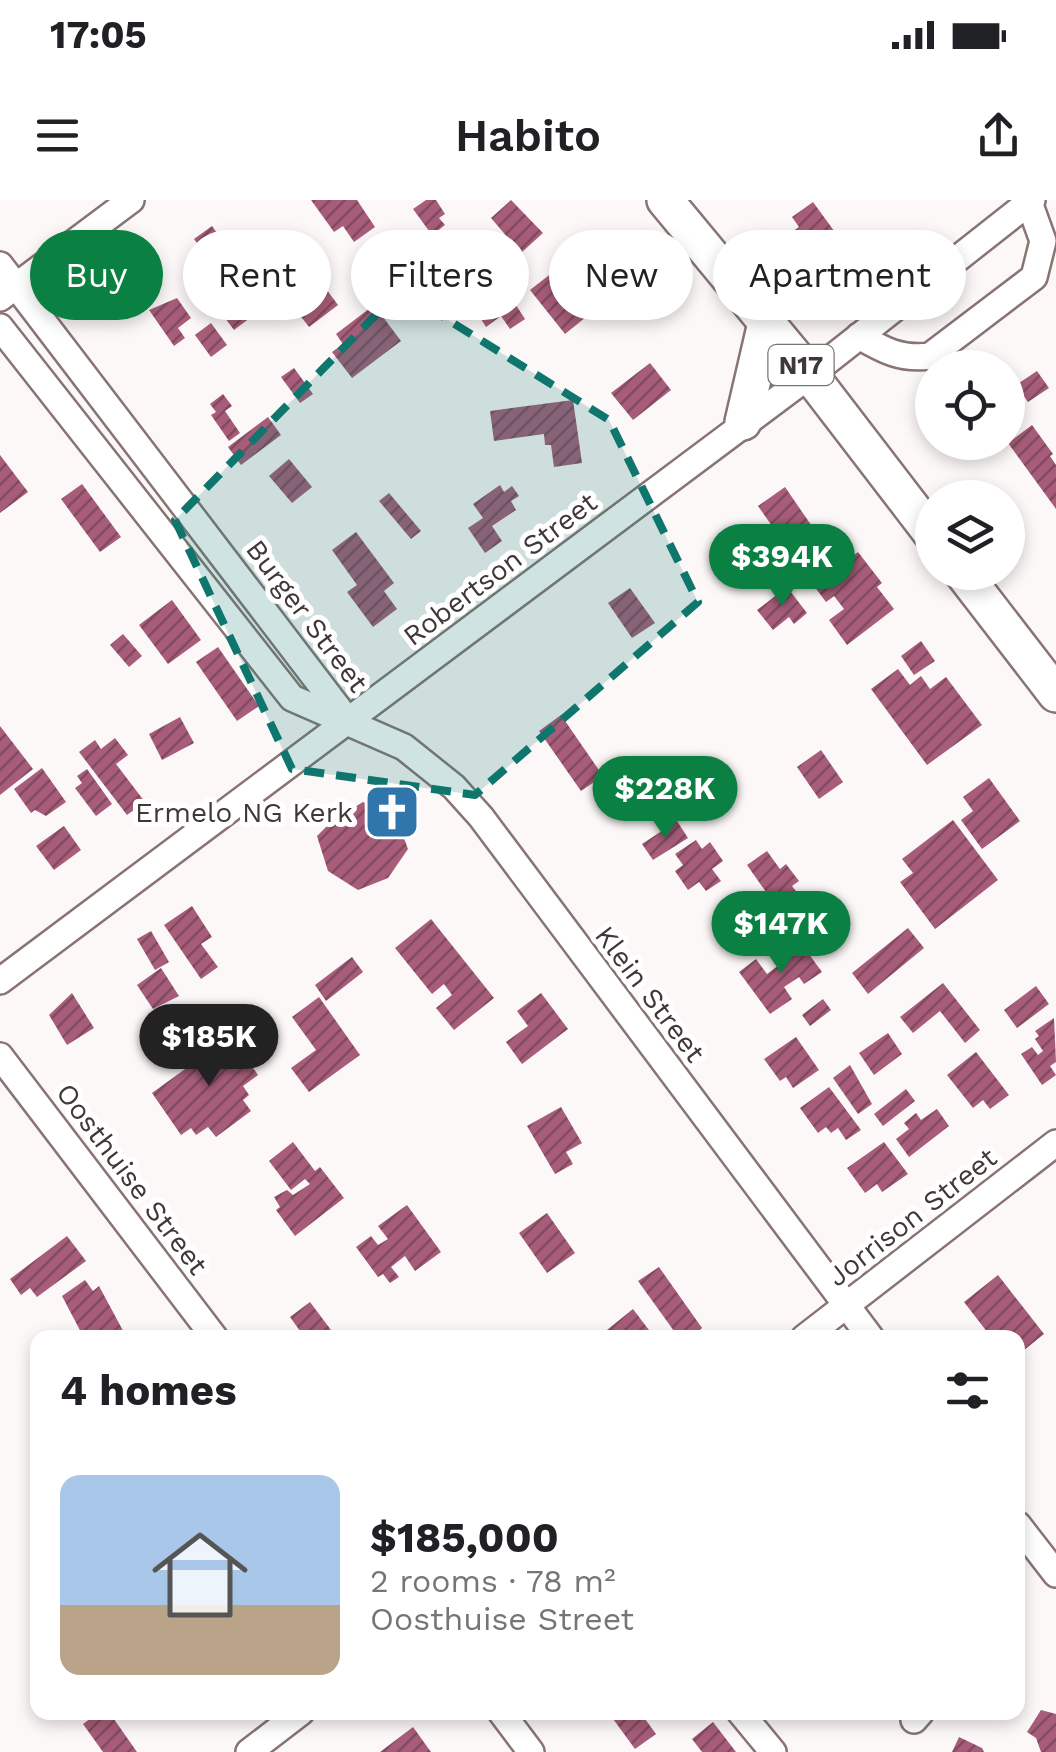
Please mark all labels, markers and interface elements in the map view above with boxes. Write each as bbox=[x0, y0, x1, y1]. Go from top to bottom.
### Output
text: 17:05 bbox=[50, 13, 147, 57]
icon: menu bbox=[30, 108, 85, 163]
icon: share bbox=[971, 108, 1026, 163]
text: Habito bbox=[455, 109, 601, 162]
chip: Buy bbox=[30, 230, 163, 320]
chip: Rent bbox=[183, 230, 331, 320]
chip: Filters bbox=[351, 230, 529, 320]
chip: New bbox=[549, 230, 693, 320]
chip: Apartment bbox=[713, 230, 966, 320]
road number: N17 bbox=[768, 345, 834, 385]
map controls bbox=[915, 350, 1025, 590]
button: locate bbox=[915, 350, 1025, 460]
button: layers bbox=[915, 480, 1025, 590]
street label: Robertson Street bbox=[397, 485, 603, 653]
pin: $394K bbox=[712, 524, 852, 609]
street label: Burger Street bbox=[239, 533, 375, 699]
text: $394K bbox=[731, 537, 833, 575]
pin: $228K bbox=[595, 756, 735, 841]
text: $228K bbox=[615, 769, 715, 807]
church icon: Ermelo NG Kerk bbox=[362, 782, 422, 842]
place label: Ermelo NG Kerk bbox=[135, 796, 353, 829]
pin: $147K bbox=[711, 891, 851, 976]
text: $147K bbox=[733, 904, 829, 942]
street label: Klein Street bbox=[588, 919, 712, 1069]
pin: $185K bbox=[139, 1004, 279, 1089]
text: $185K bbox=[161, 1017, 257, 1055]
street label: Oosthuise Street bbox=[49, 1077, 215, 1281]
street label: Jorrison Street bbox=[821, 1141, 1003, 1293]
icon: filters bbox=[940, 1363, 995, 1418]
text: 4 homes bbox=[60, 1366, 237, 1415]
text: $185,000 bbox=[370, 1513, 559, 1562]
icon: home bbox=[140, 1515, 260, 1635]
text: 2 rooms · 78 m² bbox=[370, 1562, 616, 1600]
text: Oosthuise Street bbox=[370, 1600, 634, 1638]

